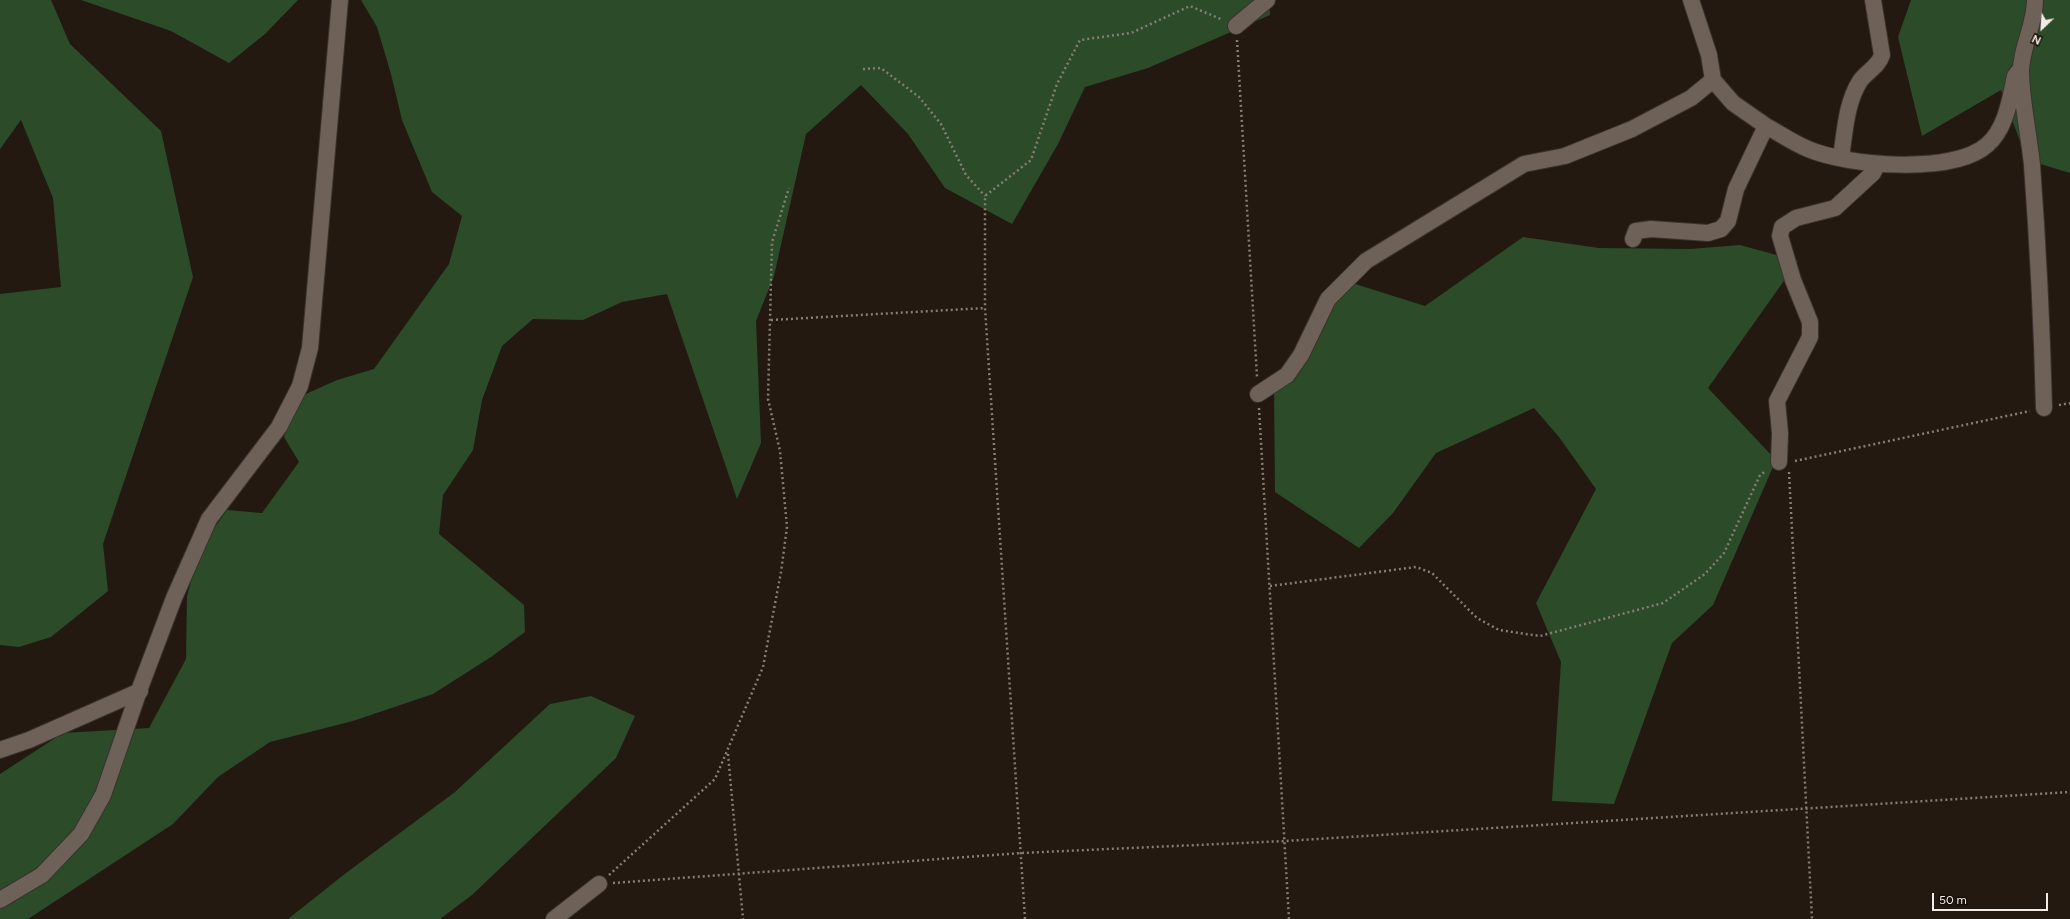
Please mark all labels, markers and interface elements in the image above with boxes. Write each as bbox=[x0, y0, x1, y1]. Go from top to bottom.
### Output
north arrow bbox=[2022, 8, 2062, 48]
text: N bbox=[2030, 32, 2043, 47]
scale bar bbox=[1934, 885, 2050, 911]
text: 50 m bbox=[1939, 893, 1967, 907]

